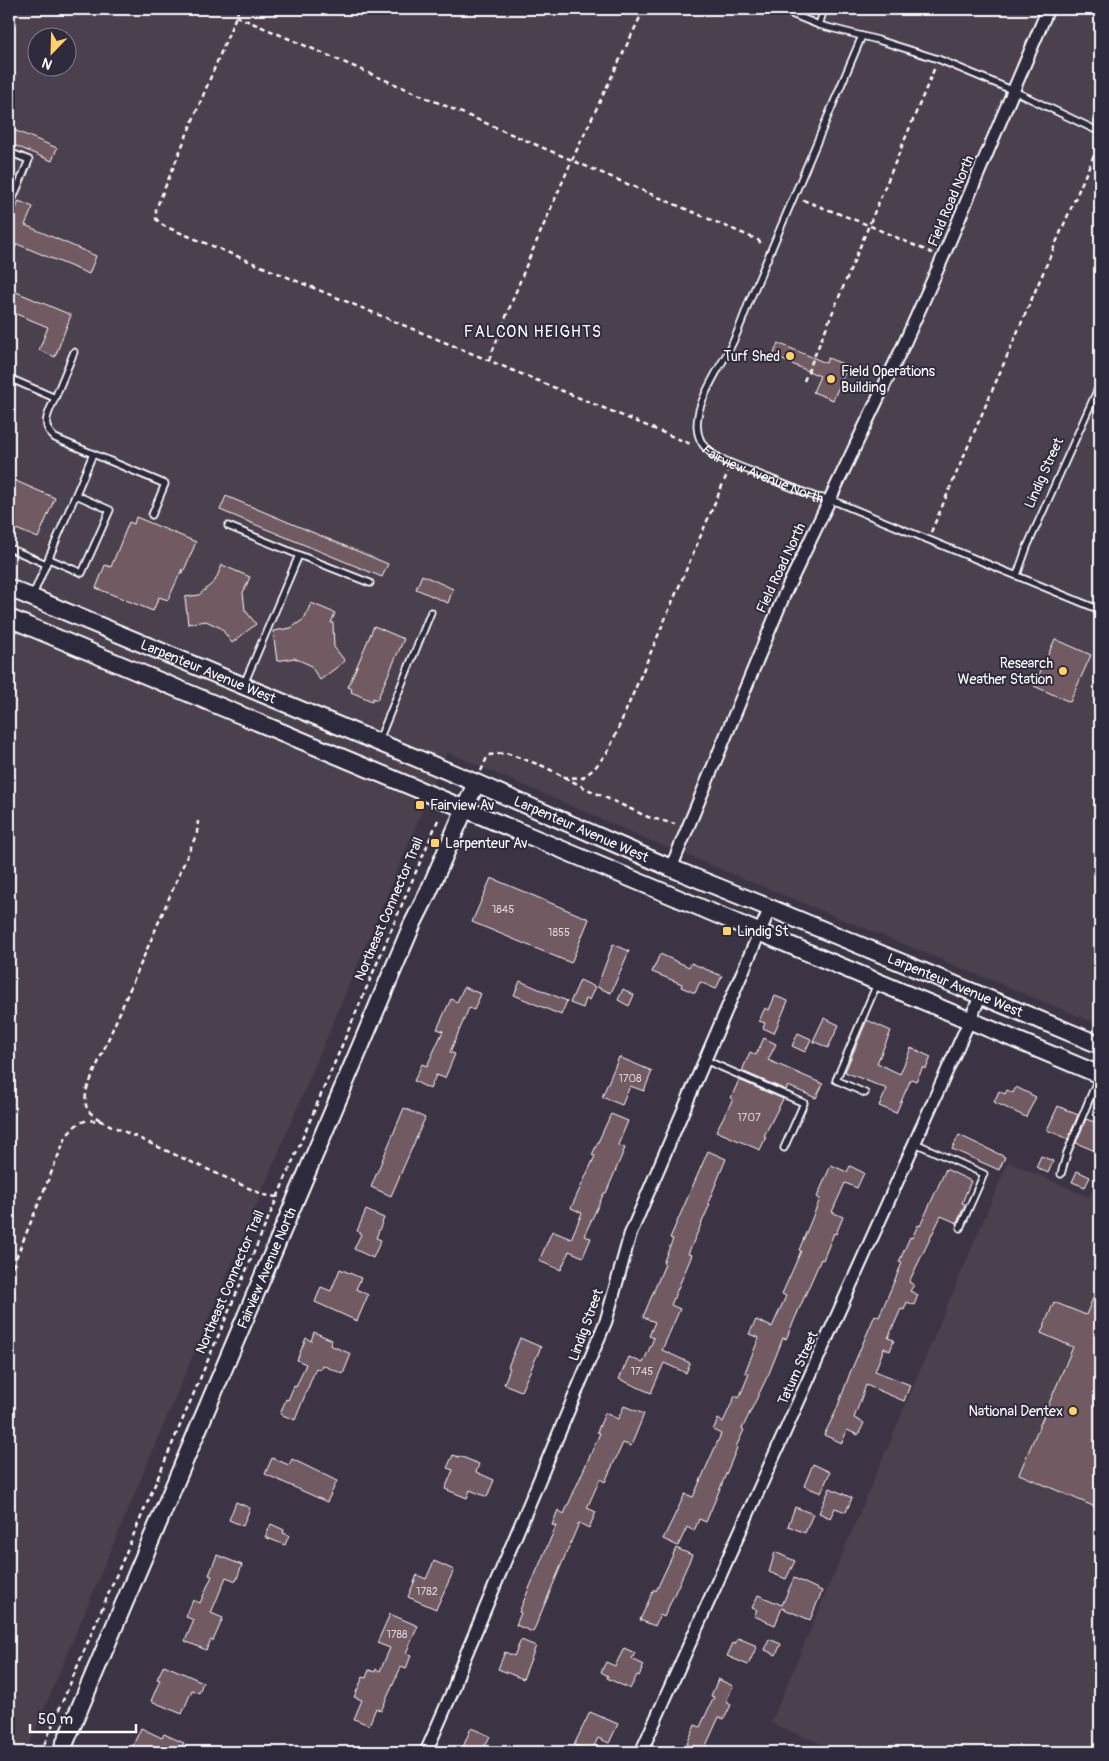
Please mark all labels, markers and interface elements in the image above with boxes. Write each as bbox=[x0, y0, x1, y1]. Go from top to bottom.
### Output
north arrow bbox=[28, 28, 78, 78]
text: N bbox=[39, 54, 55, 73]
street label: Field Road North bbox=[924, 153, 978, 249]
district label: FALCON HEIGHTS bbox=[464, 322, 602, 342]
place label: Turf Shed bbox=[723, 348, 780, 365]
marker: Turf Shed bbox=[784, 350, 796, 362]
place label: Field Operations Building bbox=[841, 363, 936, 396]
marker: Field Operations Building bbox=[825, 373, 837, 385]
street label: Lindig Street bbox=[1021, 435, 1067, 511]
street label: Fairview Avenue North bbox=[699, 441, 825, 507]
street label: Field Road North bbox=[753, 520, 809, 616]
street label: Larpenteur Avenue West bbox=[138, 635, 279, 707]
place label: Research Weather Station bbox=[958, 655, 1053, 688]
marker: Research Weather Station bbox=[1057, 665, 1069, 677]
street label: Larpenteur Avenue West bbox=[511, 792, 652, 866]
place label: Fairview Av bbox=[430, 797, 494, 814]
marker: Fairview Av bbox=[414, 799, 426, 811]
street label: Northeast Connector Trail bbox=[351, 835, 427, 983]
place label: Larpenteur Av bbox=[445, 835, 528, 852]
marker: Larpenteur Av bbox=[429, 837, 441, 849]
house number: 1845 bbox=[492, 903, 514, 916]
place label: Lindig St bbox=[737, 923, 789, 940]
marker: Lindig St bbox=[721, 925, 733, 937]
house number: 1855 bbox=[548, 926, 570, 939]
street label: Larpenteur Avenue West bbox=[885, 949, 1026, 1021]
house number: 1708 bbox=[618, 1072, 642, 1085]
house number: 1707 bbox=[737, 1111, 761, 1124]
street label: Fairview Avenue North bbox=[233, 1205, 300, 1331]
street label: Northeast Connector Trail bbox=[192, 1208, 268, 1356]
street label: Lindig Street bbox=[565, 1286, 607, 1363]
street label: Tatum Street bbox=[774, 1328, 822, 1407]
house number: 1745 bbox=[631, 1365, 653, 1378]
place label: National Dentex bbox=[968, 1403, 1063, 1420]
marker: National Dentex bbox=[1067, 1405, 1079, 1417]
house number: 1782 bbox=[416, 1585, 438, 1598]
house number: 1788 bbox=[386, 1628, 408, 1641]
scale bar bbox=[30, 1701, 136, 1733]
text: 50 m bbox=[38, 1710, 73, 1729]

